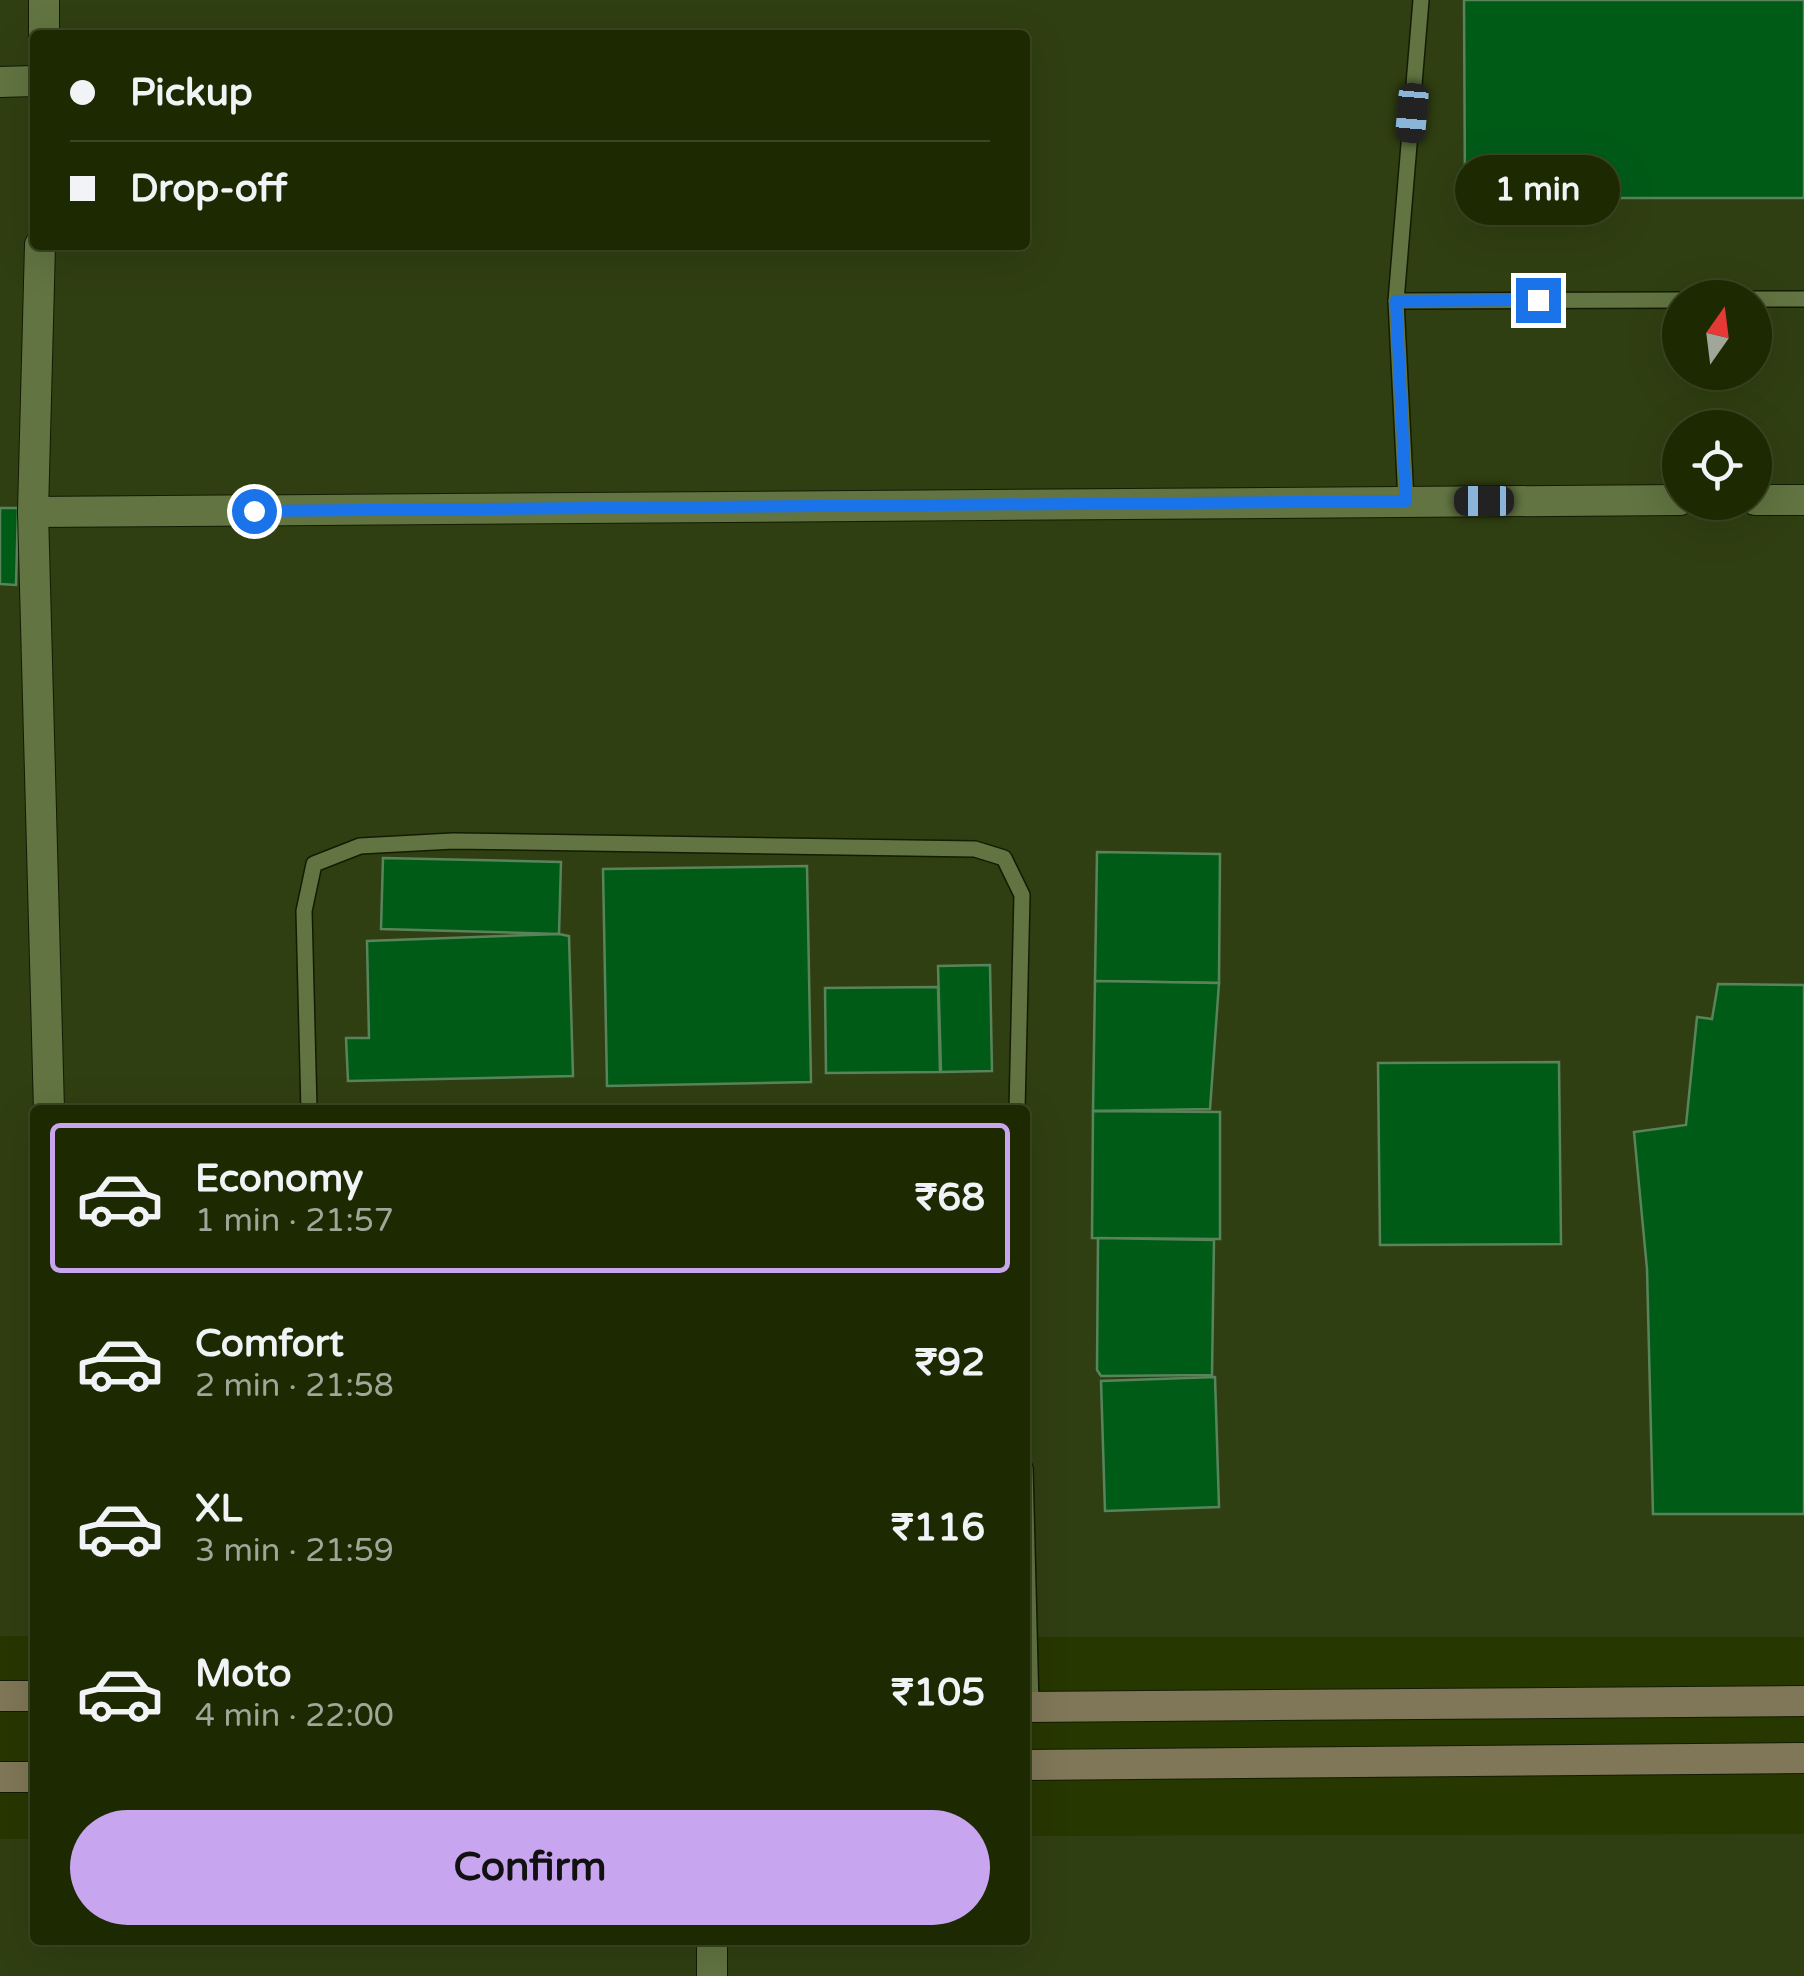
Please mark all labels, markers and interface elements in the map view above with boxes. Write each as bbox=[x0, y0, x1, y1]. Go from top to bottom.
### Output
text: Pickup bbox=[130, 70, 253, 116]
car bbox=[1394, 82, 1430, 144]
callout: 1 min bbox=[1456, 155, 1620, 225]
text: Drop-off bbox=[130, 166, 287, 212]
text: 1 min bbox=[1495, 171, 1580, 209]
route end bbox=[1516, 278, 1561, 323]
north arrow bbox=[1662, 280, 1772, 390]
map controls bbox=[1662, 280, 1772, 520]
button: locate bbox=[1662, 410, 1772, 520]
car bbox=[1454, 486, 1514, 516]
route start bbox=[232, 489, 277, 534]
icon: car bbox=[75, 1153, 165, 1243]
text: Economy bbox=[195, 1156, 363, 1202]
text: ₹68 bbox=[915, 1175, 985, 1221]
text: 1 min · 21:57 bbox=[195, 1202, 394, 1240]
icon: car bbox=[75, 1318, 165, 1408]
text: Comfort bbox=[195, 1321, 344, 1367]
text: ₹92 bbox=[915, 1340, 985, 1386]
text: 2 min · 21:58 bbox=[195, 1367, 394, 1405]
icon: car bbox=[75, 1483, 165, 1573]
text: XL bbox=[195, 1486, 242, 1532]
text: ₹116 bbox=[891, 1505, 985, 1551]
text: 3 min · 21:59 bbox=[195, 1532, 394, 1570]
icon: car bbox=[75, 1648, 165, 1738]
text: Moto bbox=[195, 1651, 291, 1697]
text: ₹105 bbox=[891, 1670, 985, 1716]
text: 4 min · 22:00 bbox=[195, 1697, 394, 1735]
button: Confirm bbox=[70, 1810, 990, 1925]

